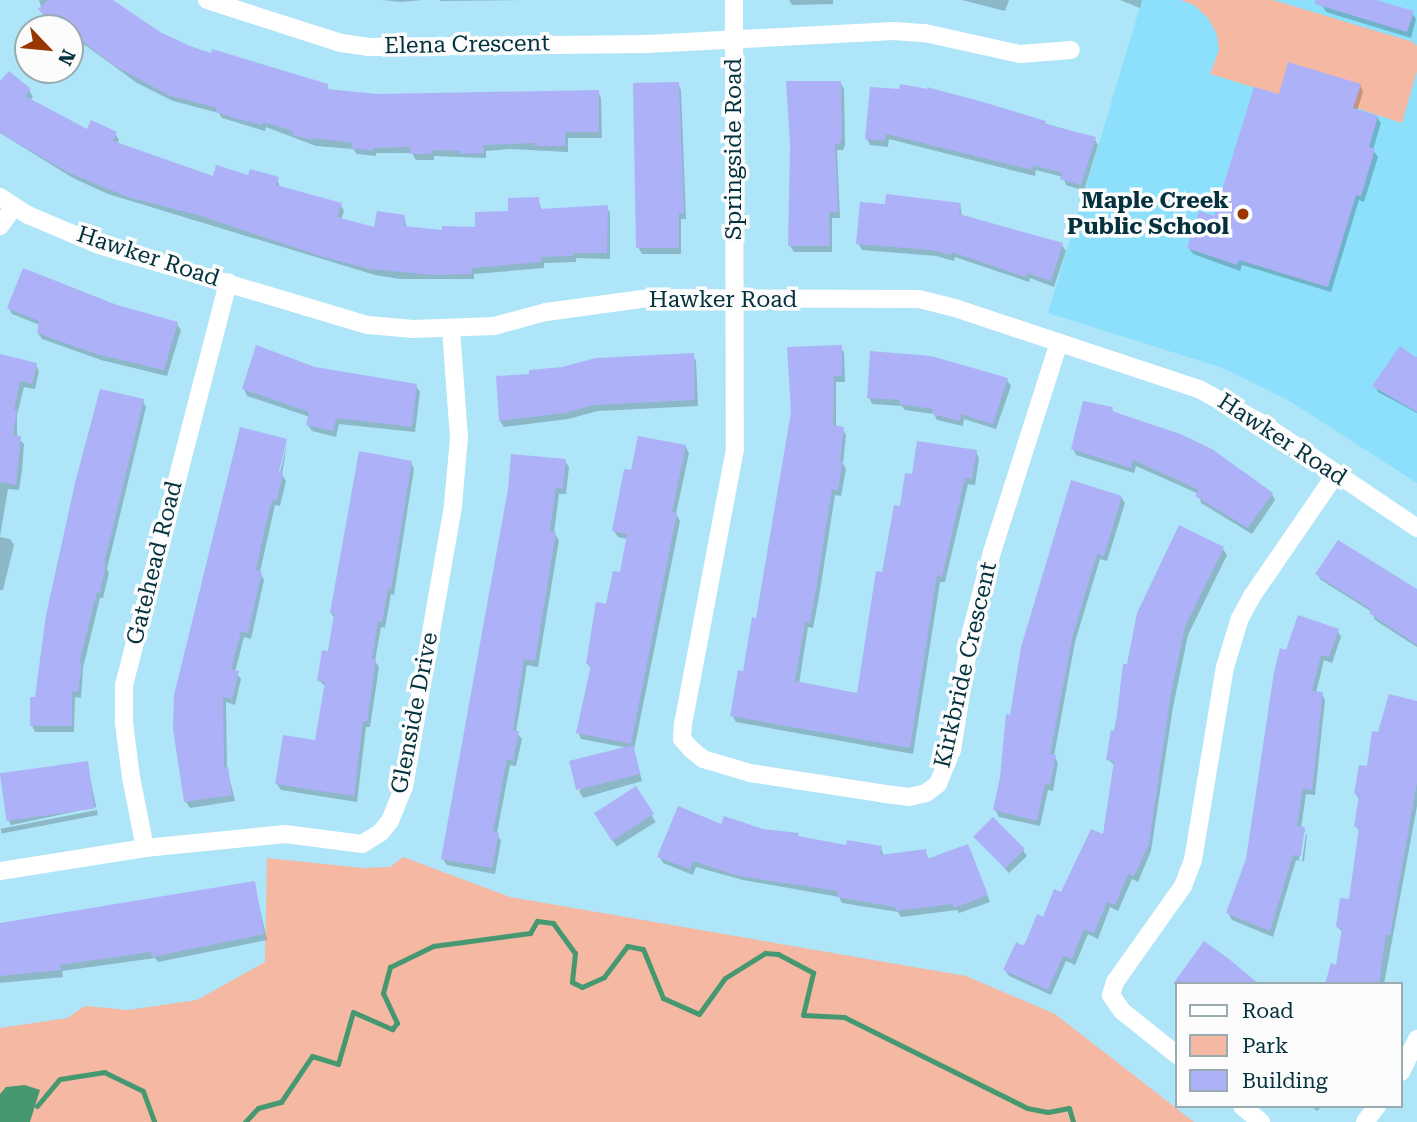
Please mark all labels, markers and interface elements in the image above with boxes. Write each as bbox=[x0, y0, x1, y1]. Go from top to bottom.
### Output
north arrow bbox=[14, 14, 84, 84]
street label: Elena Crescent bbox=[384, 30, 550, 60]
text: N bbox=[53, 46, 80, 69]
street label: Springside Road bbox=[720, 58, 748, 240]
place label: Maple Creek Public School bbox=[1067, 187, 1229, 241]
marker: Maple Creek Public School bbox=[1235, 206, 1251, 222]
street label: Hawker Road bbox=[73, 221, 223, 293]
street label: Hawker Road bbox=[649, 286, 797, 314]
street label: Hawker Road bbox=[1212, 388, 1352, 492]
street label: Gatehead Road bbox=[121, 478, 189, 648]
street label: Kirkbride Crescent bbox=[929, 559, 1003, 771]
street label: Glenside Drive bbox=[386, 630, 444, 796]
legend bbox=[1176, 982, 1403, 1108]
text: Road bbox=[1242, 999, 1294, 1023]
text: Park bbox=[1242, 1034, 1288, 1058]
text: Building bbox=[1242, 1069, 1328, 1093]

